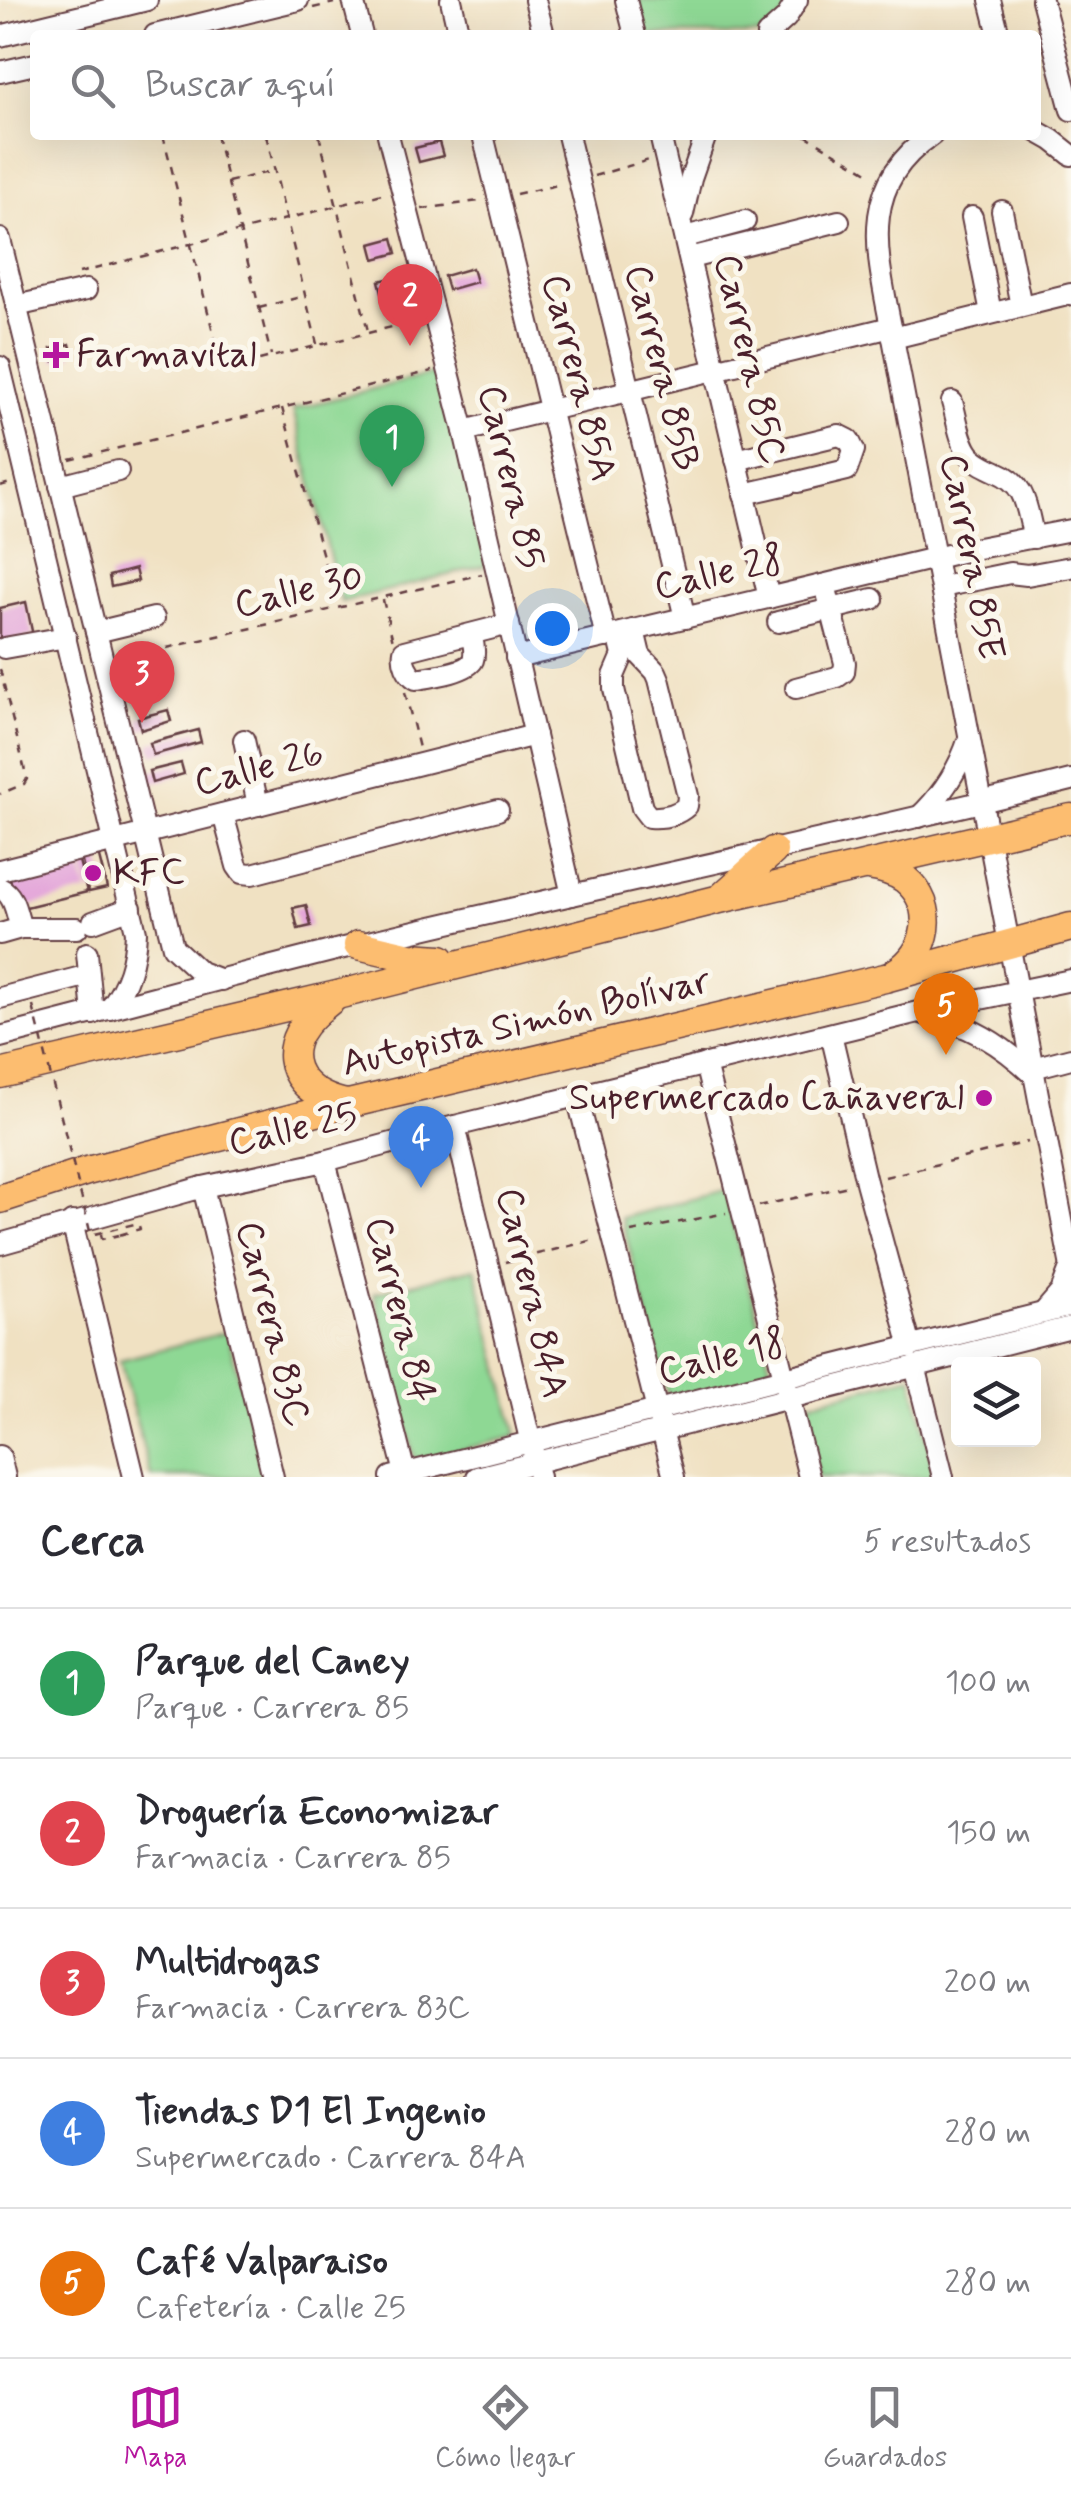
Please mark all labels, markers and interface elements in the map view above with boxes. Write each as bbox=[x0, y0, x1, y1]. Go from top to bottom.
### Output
search box bbox=[30, 30, 1041, 140]
icon: search bbox=[65, 58, 120, 113]
text: Buscar aquí bbox=[145, 61, 336, 110]
street label: Carrera 85C bbox=[701, 249, 797, 469]
street label: Carrera 85B bbox=[612, 260, 710, 476]
pin: 2 bbox=[378, 264, 442, 346]
street label: Carrera 85A bbox=[529, 269, 627, 487]
place label: Farmavital bbox=[76, 331, 257, 380]
marker: Farmavital bbox=[45, 344, 67, 366]
street label: Carrera 85 bbox=[465, 380, 555, 574]
pin: 1 bbox=[360, 404, 424, 487]
street label: Carrera 85E bbox=[927, 450, 1015, 664]
street label: Calle 28 bbox=[649, 535, 789, 613]
street label: Calle 30 bbox=[230, 553, 368, 631]
your location bbox=[527, 603, 578, 654]
pin: 3 bbox=[110, 640, 174, 723]
street label: Calle 26 bbox=[189, 729, 329, 809]
place label: KFC bbox=[113, 849, 185, 898]
marker: KFC bbox=[82, 862, 104, 884]
street label: Autopista Simón Bolívar bbox=[337, 957, 715, 1089]
pin: 5 bbox=[914, 972, 978, 1055]
place label: Supermercado Cañaveral bbox=[569, 1074, 964, 1123]
marker: Supermercado Cañaveral bbox=[973, 1087, 995, 1109]
street label: Calle 25 bbox=[224, 1091, 362, 1169]
pin: 4 bbox=[388, 1106, 454, 1188]
street label: Carrera 84A bbox=[483, 1183, 579, 1403]
street label: Carrera 84 bbox=[352, 1212, 446, 1408]
street label: Carrera 83C bbox=[223, 1216, 321, 1432]
street label: Calle 18 bbox=[653, 1319, 791, 1397]
map controls bbox=[951, 1357, 1041, 1447]
button: layers bbox=[951, 1357, 1041, 1447]
text: Cerca bbox=[40, 1515, 145, 1570]
text: 5 resultados bbox=[863, 1521, 1031, 1563]
text: Parque del Caney bbox=[135, 1638, 410, 1687]
text: 1 bbox=[65, 1662, 80, 1704]
text: 100 m bbox=[945, 1662, 1031, 1704]
text: Parque · Carrera 85 bbox=[135, 1687, 409, 1729]
text: Droguería Economizar bbox=[135, 1788, 498, 1837]
text: 2 bbox=[65, 1812, 80, 1854]
text: 150 m bbox=[946, 1812, 1031, 1854]
text: Farmacia · Carrera 85 bbox=[135, 1837, 451, 1879]
text: Multidrogas bbox=[135, 1938, 320, 1987]
text: 3 bbox=[65, 1962, 80, 2004]
text: 200 m bbox=[944, 1962, 1031, 2004]
text: Farmacia · Carrera 83C bbox=[135, 1987, 470, 2029]
text: Tiendas D1 El Ingenio bbox=[135, 2088, 486, 2137]
text: 4 bbox=[63, 2112, 82, 2154]
text: 280 m bbox=[944, 2112, 1031, 2154]
text: Supermercado · Carrera 84A bbox=[135, 2137, 526, 2179]
text: Café Valparaiso bbox=[135, 2238, 388, 2287]
text: 5 bbox=[63, 2262, 82, 2304]
text: 280 m bbox=[944, 2262, 1031, 2304]
text: Cafetería · Calle 25 bbox=[135, 2287, 406, 2329]
tab: Mapa bbox=[124, 2380, 188, 2477]
tab: Cómo llegar bbox=[435, 2380, 575, 2477]
tab: Guardados bbox=[823, 2380, 947, 2477]

